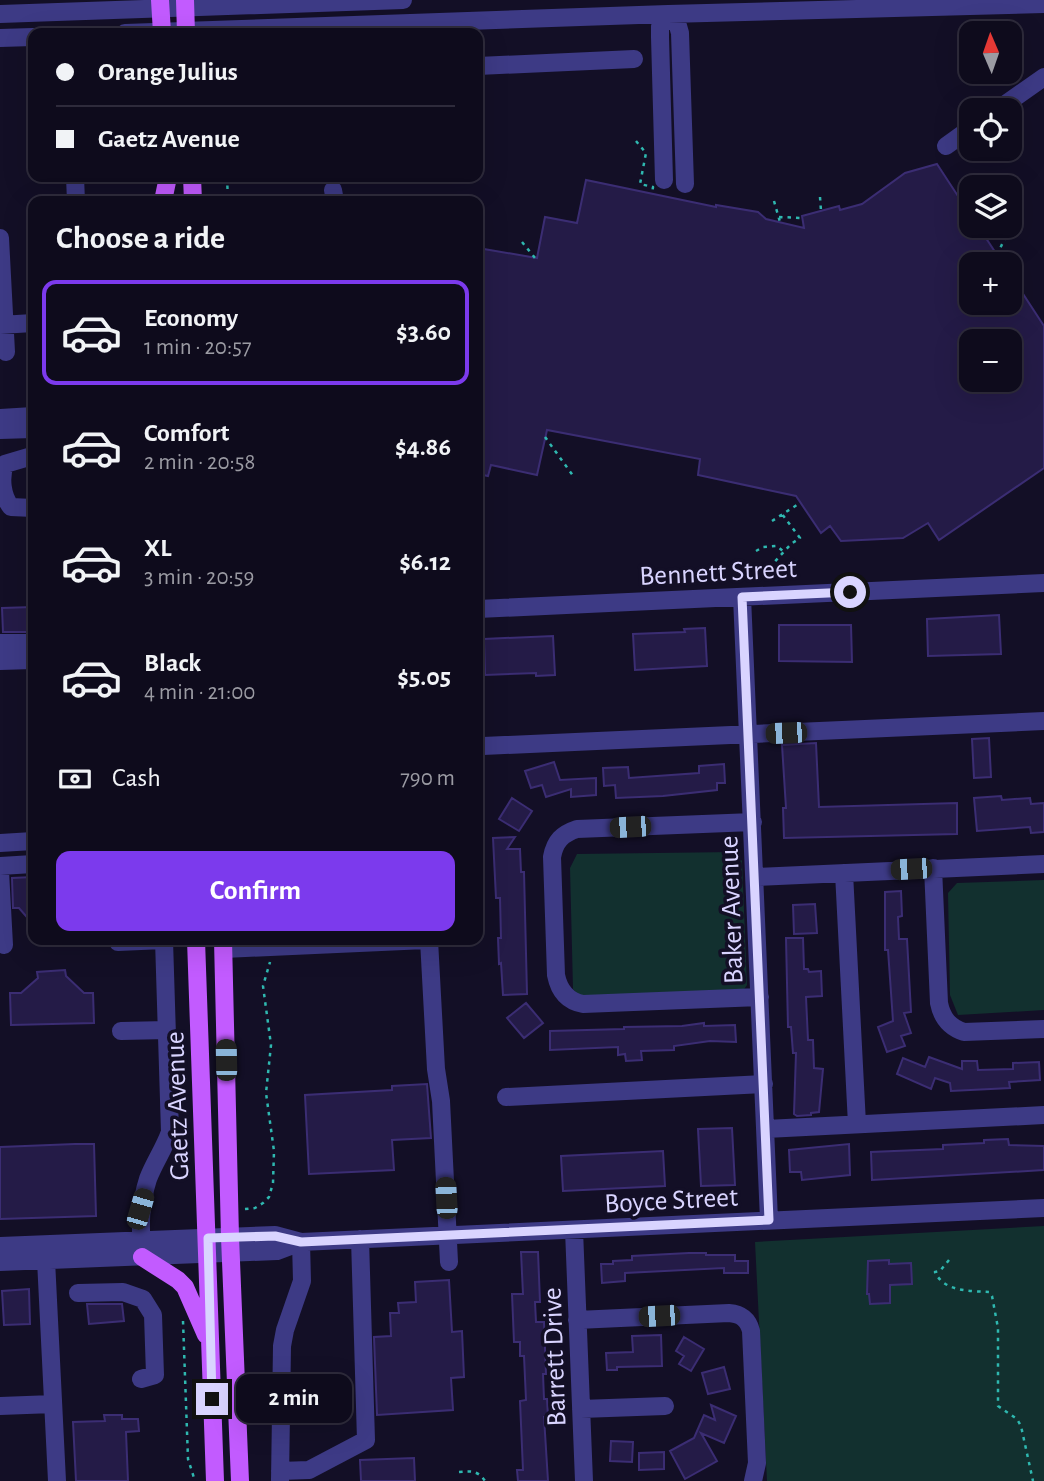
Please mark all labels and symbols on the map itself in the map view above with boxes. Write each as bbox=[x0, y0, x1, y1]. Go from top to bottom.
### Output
north arrow bbox=[959, 21, 1022, 84]
street label: Bennett Street bbox=[639, 555, 798, 591]
route start bbox=[834, 576, 866, 608]
car bbox=[765, 722, 808, 744]
car bbox=[609, 815, 652, 839]
street label: Baker Avenue bbox=[715, 835, 749, 985]
car bbox=[890, 857, 933, 881]
street label: Gaetz Avenue bbox=[161, 1031, 195, 1181]
car bbox=[216, 1039, 237, 1081]
car bbox=[435, 1176, 458, 1220]
street label: Boyce Street bbox=[604, 1184, 739, 1218]
car bbox=[125, 1186, 156, 1232]
street label: Barrett Drive bbox=[539, 1287, 571, 1427]
car bbox=[638, 1304, 681, 1328]
callout: 2 min bbox=[236, 1374, 352, 1424]
route end bbox=[196, 1383, 228, 1415]

